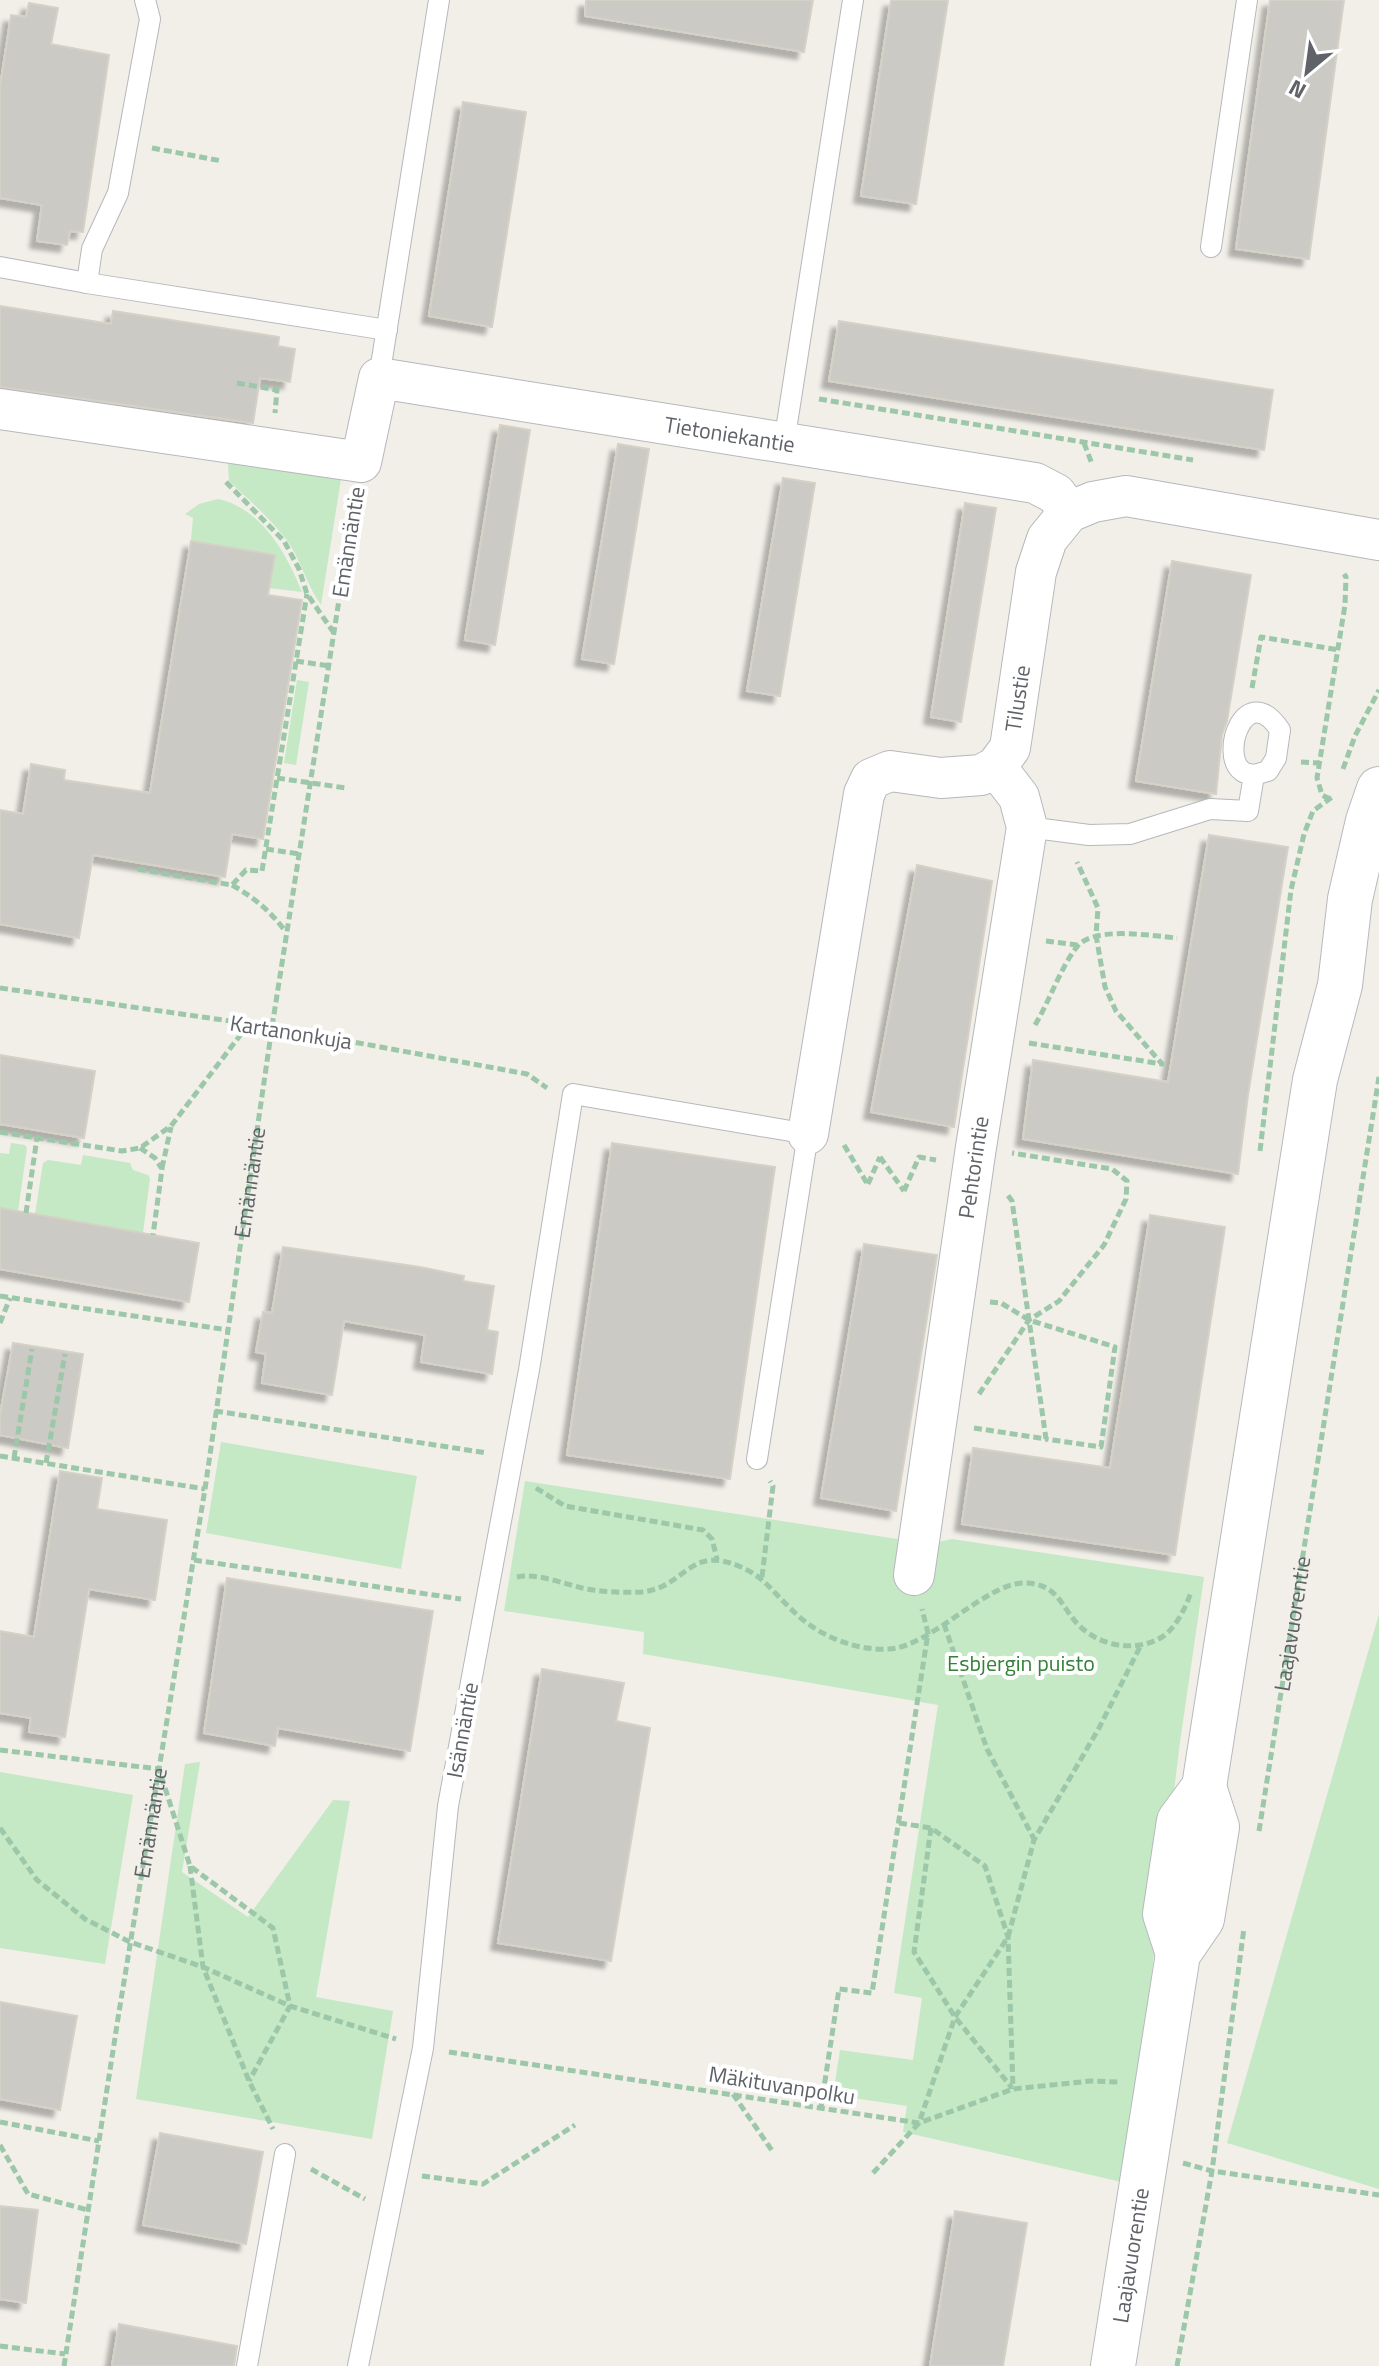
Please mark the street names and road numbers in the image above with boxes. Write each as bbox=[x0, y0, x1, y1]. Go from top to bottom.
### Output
street label: Tietoniekantie bbox=[662, 407, 797, 461]
street label: Emännäntie bbox=[322, 484, 374, 600]
street label: Tilustie bbox=[996, 663, 1039, 734]
street label: Kartanonkuja bbox=[227, 1006, 355, 1058]
street label: Pehtorintie bbox=[949, 1114, 998, 1221]
street label: Emännäntie bbox=[225, 1125, 274, 1240]
street label: Laajavuorentie bbox=[1265, 1554, 1320, 1694]
street label: Isännäntie bbox=[437, 1679, 487, 1781]
street label: Emännäntie bbox=[124, 1765, 176, 1881]
street label: Mäkituvanpolku bbox=[706, 2057, 858, 2113]
street label: Laajavuorentie bbox=[1103, 2185, 1158, 2325]

